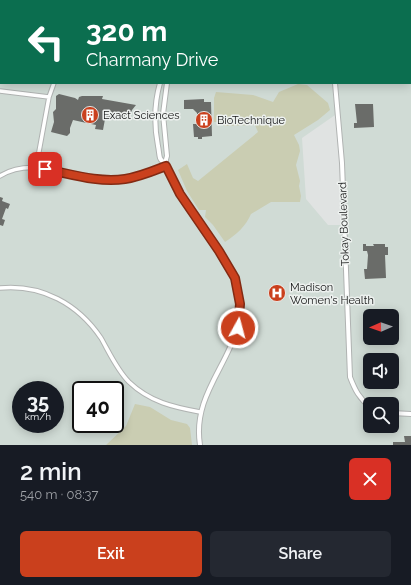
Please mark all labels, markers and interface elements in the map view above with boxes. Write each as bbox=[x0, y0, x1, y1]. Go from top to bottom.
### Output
text: 320 m bbox=[86, 15, 167, 48]
icon: left bbox=[20, 16, 72, 68]
text: Charmany Drive bbox=[86, 49, 218, 70]
building icon: Exact Sciences bbox=[80, 105, 100, 125]
place label: Exact Sciences bbox=[103, 109, 179, 122]
building icon: BioTechnique bbox=[194, 110, 214, 130]
place label: BioTechnique bbox=[217, 114, 286, 127]
pin bbox=[28, 152, 62, 186]
icon: arrive bbox=[34, 158, 56, 180]
street label: Tokay Boulevard bbox=[336, 182, 352, 266]
place label: Madison Women's Health bbox=[290, 281, 374, 307]
hospital icon: Madison Women's Health bbox=[267, 283, 287, 303]
position arrow bbox=[217, 307, 259, 349]
north arrow bbox=[363, 309, 399, 345]
map controls bbox=[363, 309, 399, 433]
button: sound bbox=[363, 353, 399, 389]
speed limit sign: 40 bbox=[72, 381, 124, 433]
text: 35 bbox=[27, 390, 49, 414]
button: search bbox=[363, 397, 399, 433]
text: km/h bbox=[25, 411, 51, 422]
text: 2 min bbox=[20, 457, 82, 486]
button: close bbox=[349, 458, 391, 500]
text: 540 m · 08:37 bbox=[20, 487, 98, 502]
button: Exit bbox=[20, 531, 202, 577]
button: Share bbox=[210, 531, 391, 577]

